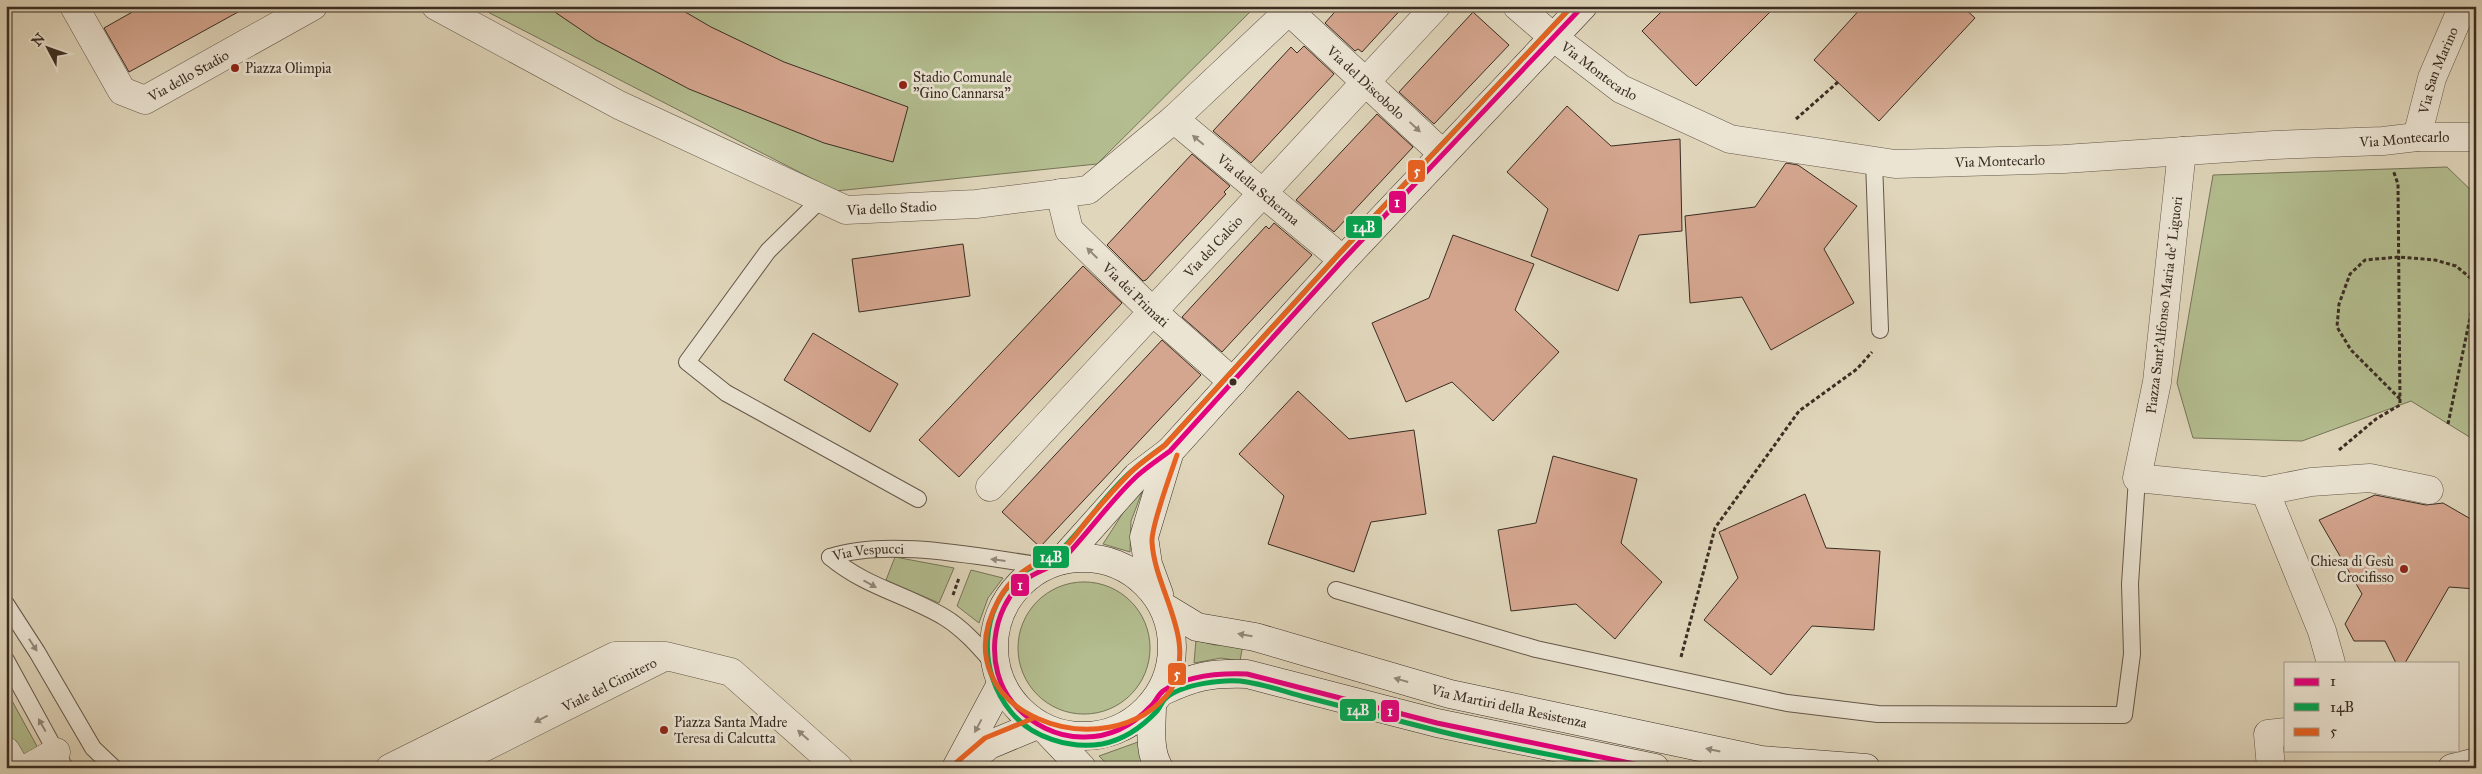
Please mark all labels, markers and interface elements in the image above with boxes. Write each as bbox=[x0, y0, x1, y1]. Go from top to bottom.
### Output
north arrow bbox=[22, 22, 72, 72]
street label: Via San Marino bbox=[2415, 25, 2462, 117]
text: N bbox=[28, 30, 49, 50]
street label: Via Montecarlo bbox=[1557, 38, 1640, 104]
street label: Via del Discobolo bbox=[1322, 42, 1408, 123]
street label: Via dello Stadio bbox=[144, 47, 232, 106]
place label: Piazza Olimpia bbox=[245, 60, 332, 77]
marker: Piazza Olimpia bbox=[229, 62, 241, 74]
place label: Stadio Comunale "Gino Cannarsa" bbox=[913, 69, 1012, 102]
marker: Stadio Comunale "Gino Cannarsa" bbox=[897, 79, 909, 91]
one-way arrow bbox=[1408, 121, 1420, 133]
street label: Via Montecarlo bbox=[2358, 129, 2449, 151]
one-way arrow bbox=[1192, 134, 1205, 145]
street label: Via della Scherma bbox=[1213, 150, 1303, 229]
street label: Via Montecarlo bbox=[1954, 152, 2045, 171]
line badge: 5 bbox=[1407, 159, 1426, 183]
text: 5 bbox=[1414, 163, 1421, 180]
line badge: 1 bbox=[1388, 190, 1407, 214]
text: 1 bbox=[1394, 194, 1400, 211]
street label: Piazza Sant'Alfonso Maria de' Liguori bbox=[2143, 195, 2186, 415]
street label: Via dello Stadio bbox=[845, 198, 937, 219]
street label: Via del Calcio bbox=[1180, 212, 1246, 282]
line badge: 14B bbox=[1345, 215, 1383, 239]
text: 14B bbox=[1353, 219, 1375, 237]
one-way arrow bbox=[1086, 247, 1098, 259]
street label: Via dei Primati bbox=[1098, 258, 1172, 331]
unlabelled marker bbox=[1228, 377, 1238, 387]
street label: Via Vespucci bbox=[830, 541, 905, 565]
line badge: 14B bbox=[1032, 545, 1070, 569]
text: 14B bbox=[1040, 549, 1062, 567]
place label: Chiesa di Gesù Crocifisso bbox=[2311, 553, 2395, 586]
one-way arrow bbox=[990, 556, 1006, 564]
marker: Chiesa di Gesù Crocifisso bbox=[2398, 563, 2410, 575]
line badge: 1 bbox=[1010, 573, 1030, 597]
text: 1 bbox=[1017, 577, 1023, 594]
one-way arrow bbox=[863, 579, 877, 588]
one-way arrow bbox=[1237, 631, 1253, 639]
one-way arrow bbox=[28, 639, 38, 652]
street label: Viale del Cimitero bbox=[558, 654, 660, 716]
line badge: 5 bbox=[1167, 662, 1187, 686]
legend bbox=[2284, 662, 2460, 752]
text: 5 bbox=[1174, 666, 1181, 683]
text: 1 bbox=[2330, 672, 2336, 690]
one-way arrow bbox=[1394, 675, 1409, 683]
street label: Via Martiri della Resistenza bbox=[1428, 681, 1589, 732]
line badge: 14B bbox=[1339, 698, 1377, 722]
text: 14B bbox=[2330, 698, 2354, 716]
line badge: 1 bbox=[1380, 699, 1400, 723]
text: 14B bbox=[1347, 702, 1369, 720]
text: 1 bbox=[1387, 703, 1393, 720]
place label: Piazza Santa Madre Teresa di Calcutta bbox=[674, 714, 788, 747]
one-way arrow bbox=[534, 715, 548, 723]
one-way arrow bbox=[37, 718, 46, 732]
one-way arrow bbox=[974, 718, 982, 733]
text: 5 bbox=[2330, 722, 2337, 740]
marker: Piazza Santa Madre Teresa di Calcutta bbox=[658, 724, 670, 736]
one-way arrow bbox=[796, 730, 809, 741]
one-way arrow bbox=[1705, 745, 1721, 753]

